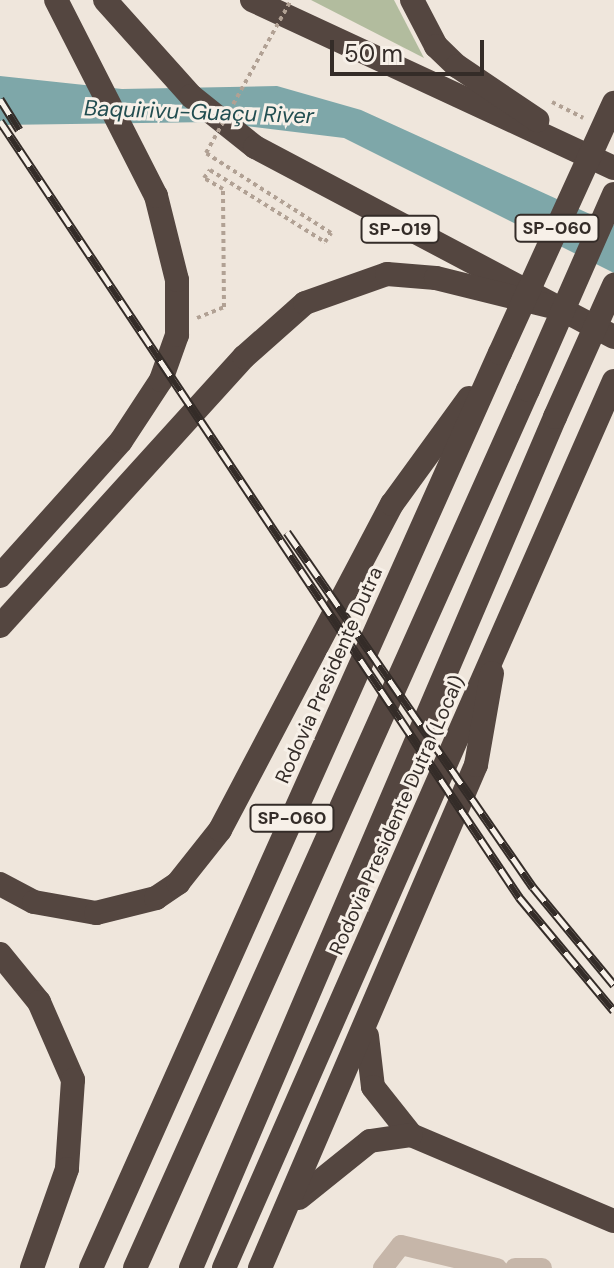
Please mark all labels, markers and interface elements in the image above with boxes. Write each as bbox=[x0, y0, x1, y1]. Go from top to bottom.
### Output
scale bar bbox=[334, 24, 488, 74]
text: 50 m bbox=[344, 38, 403, 69]
water label: Baquirivu-Guaçu River bbox=[84, 95, 314, 129]
road number: SP-060 bbox=[513, 214, 601, 242]
road number: SP-019 bbox=[360, 215, 440, 243]
street label: Rodovia Presidente Dutra bbox=[270, 563, 388, 787]
street label: Rodovia Presidente Dutra (Local) bbox=[324, 672, 470, 958]
road number: SP-060 bbox=[248, 804, 336, 832]

